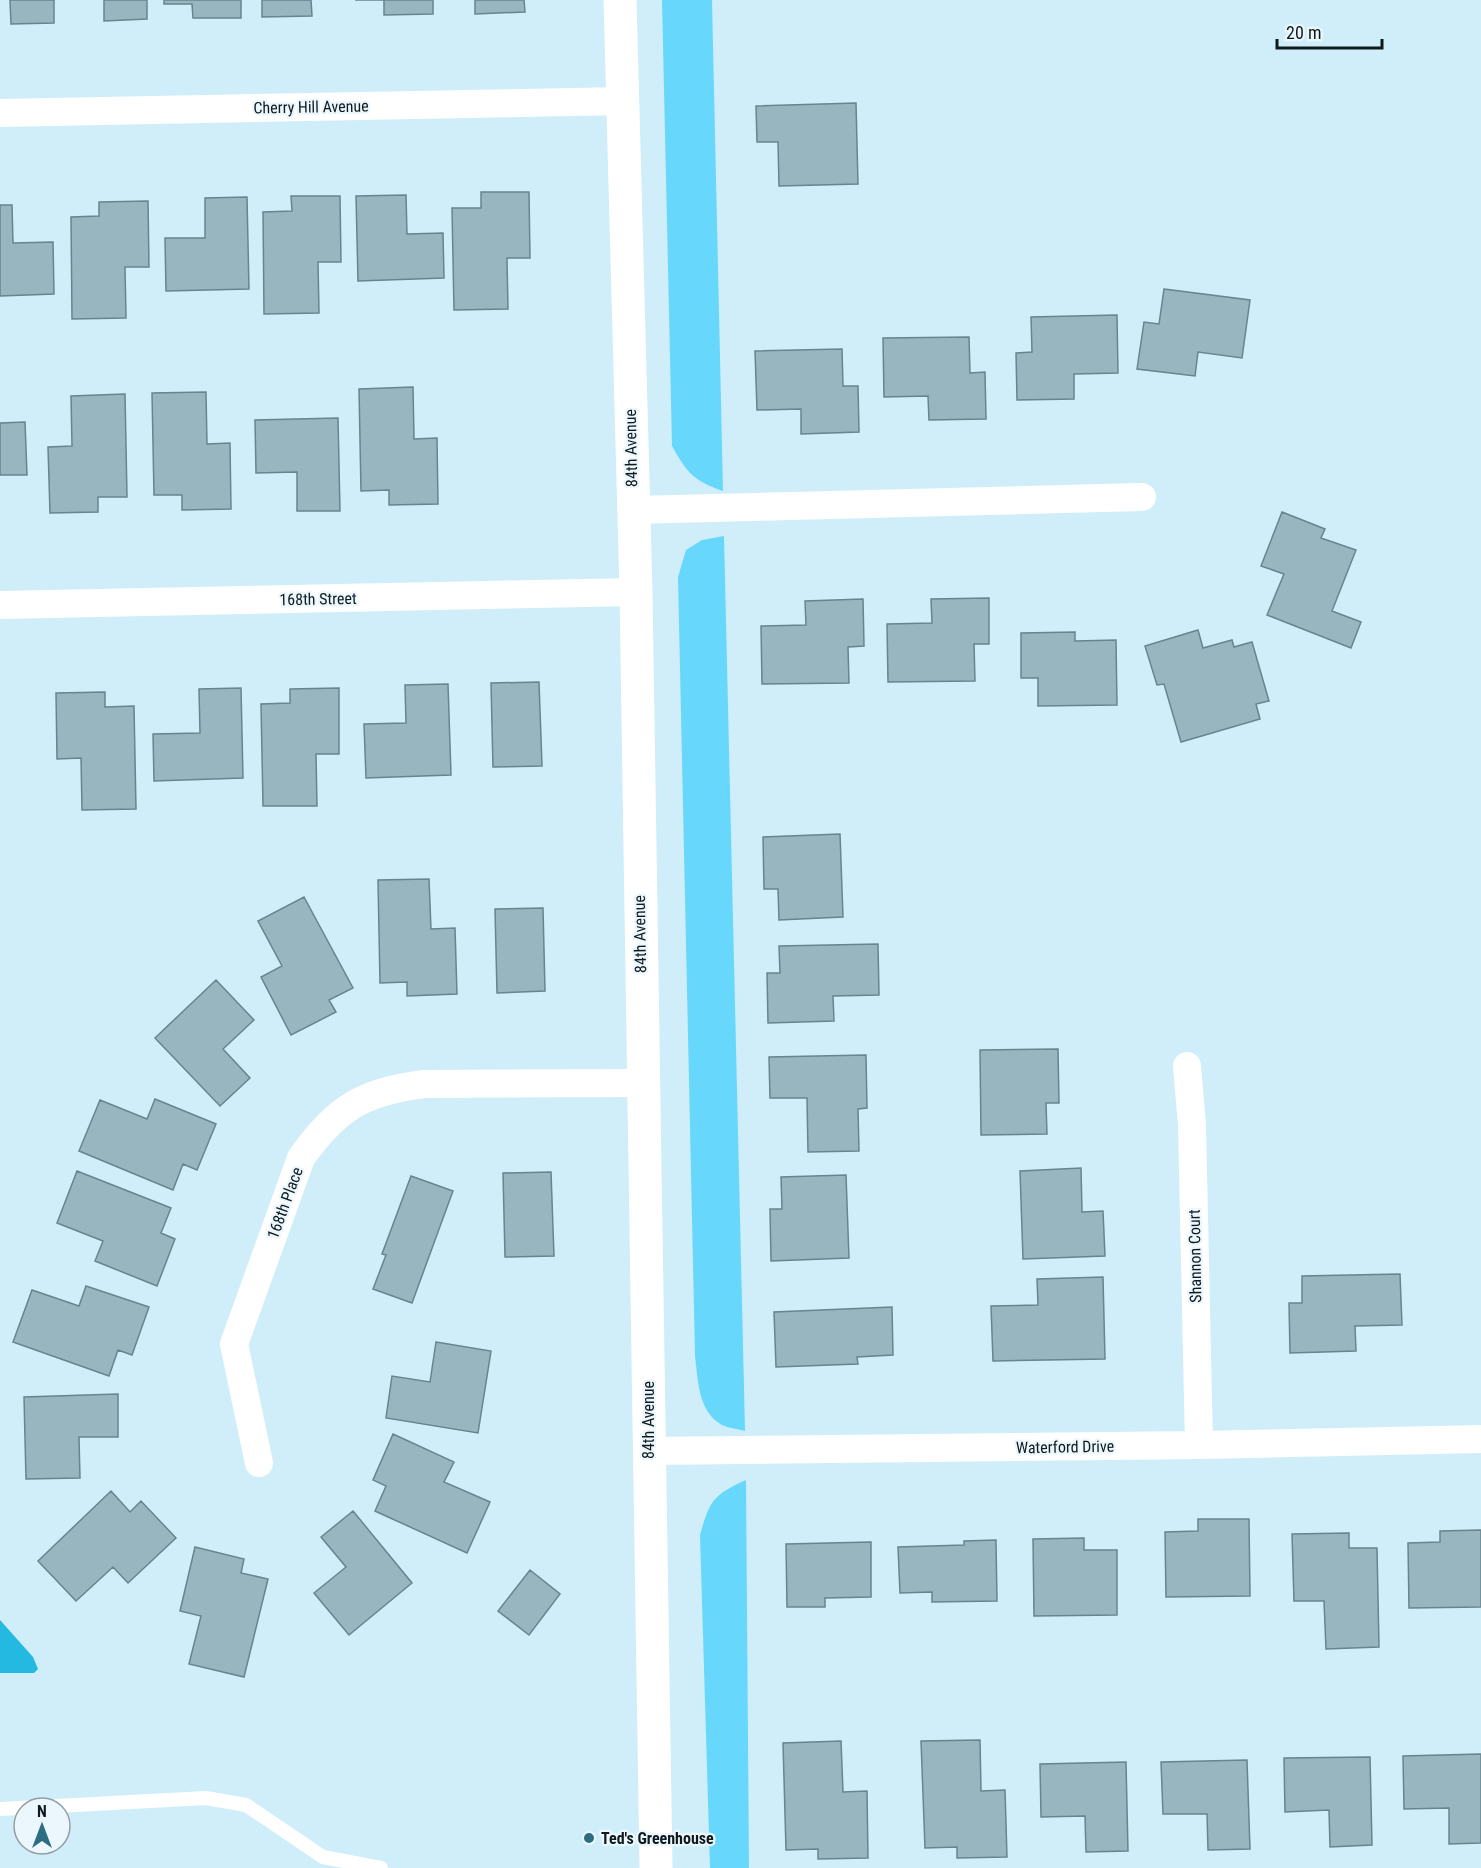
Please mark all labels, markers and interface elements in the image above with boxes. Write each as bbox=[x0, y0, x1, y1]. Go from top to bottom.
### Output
scale bar bbox=[1277, 12, 1382, 50]
text: 20 m bbox=[1286, 22, 1321, 43]
street label: Cherry Hill Avenue bbox=[253, 96, 369, 118]
street label: 84th Avenue bbox=[621, 409, 641, 487]
street label: 168th Street bbox=[279, 589, 357, 609]
street label: 84th Avenue bbox=[630, 895, 650, 973]
street label: 168th Place bbox=[263, 1165, 307, 1241]
street label: Shannon Court bbox=[1185, 1209, 1205, 1303]
street label: 84th Avenue bbox=[639, 1381, 658, 1459]
street label: Waterford Drive bbox=[1016, 1437, 1114, 1457]
north arrow bbox=[12, 1796, 72, 1856]
text: N bbox=[37, 1802, 47, 1821]
place label: Ted's Greenhouse bbox=[601, 1829, 714, 1848]
marker: Ted's Greenhouse bbox=[582, 1831, 596, 1845]

